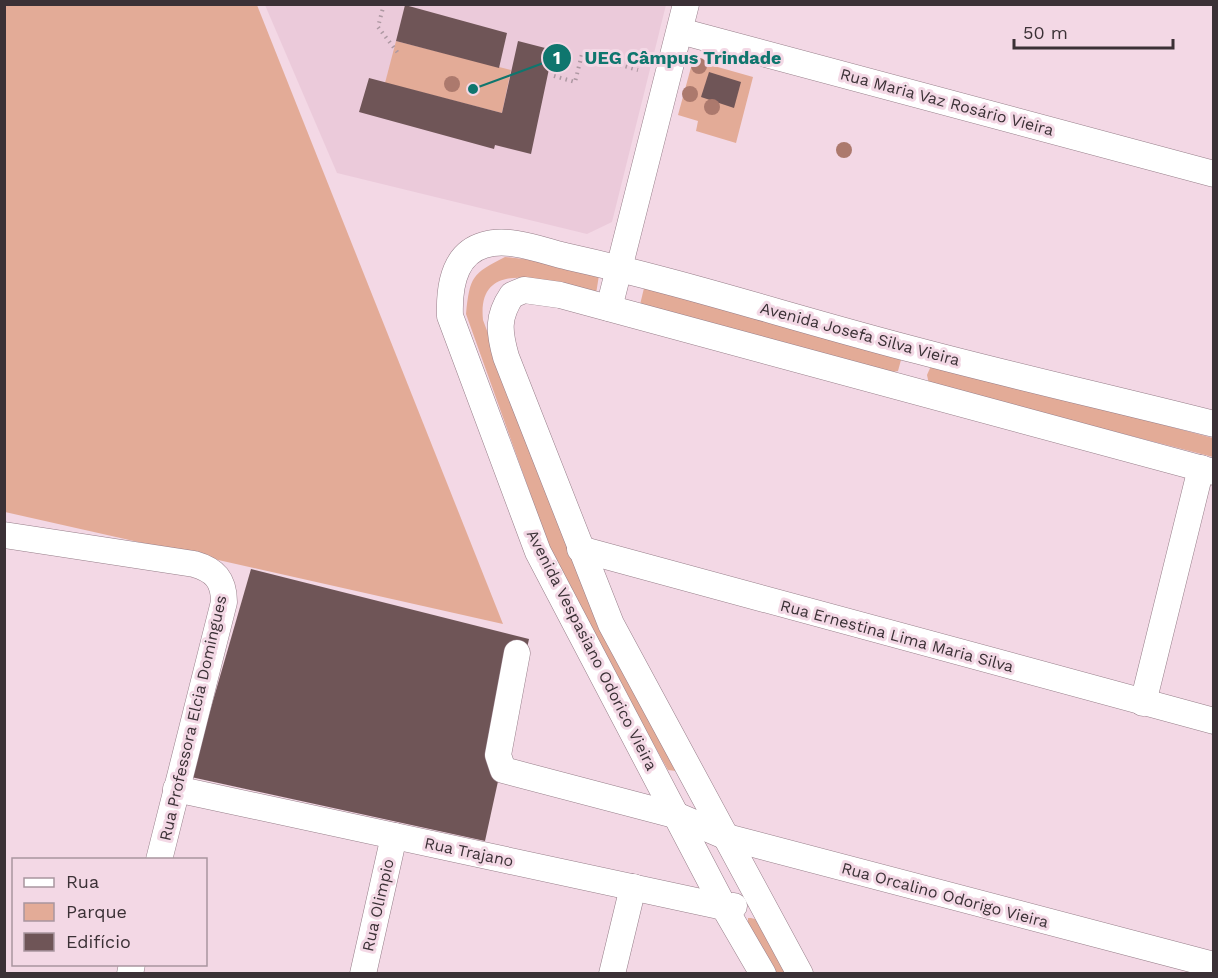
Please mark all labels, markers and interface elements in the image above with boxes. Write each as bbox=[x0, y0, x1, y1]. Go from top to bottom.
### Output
scale bar bbox=[1014, 12, 1173, 50]
text: 50 m bbox=[1023, 22, 1068, 43]
callout: UEG Câmpus Trindade bbox=[542, 40, 793, 76]
text: 1 bbox=[553, 47, 561, 68]
text: UEG Câmpus Trindade bbox=[585, 47, 781, 68]
street label: Rua Maria Vaz Rosário Vieira bbox=[838, 64, 1056, 140]
street label: Avenida Josefa Silva Vieira bbox=[758, 298, 962, 370]
street label: Avenida Vespasiano Odorico Vieira bbox=[523, 526, 661, 774]
street label: Rua Professora Elcia Domingues bbox=[155, 593, 231, 843]
street label: Rua Ernestina Lima Maria Silva bbox=[778, 596, 1016, 676]
street label: Rua Trajano bbox=[423, 833, 515, 871]
street label: Rua Olimpio bbox=[358, 857, 398, 953]
legend bbox=[12, 858, 207, 966]
street label: Rua Orcalino Odorigo Vieira bbox=[839, 858, 1051, 932]
text: Rua bbox=[66, 871, 99, 892]
text: Parque bbox=[66, 901, 127, 922]
text: Edifício bbox=[66, 931, 131, 952]

